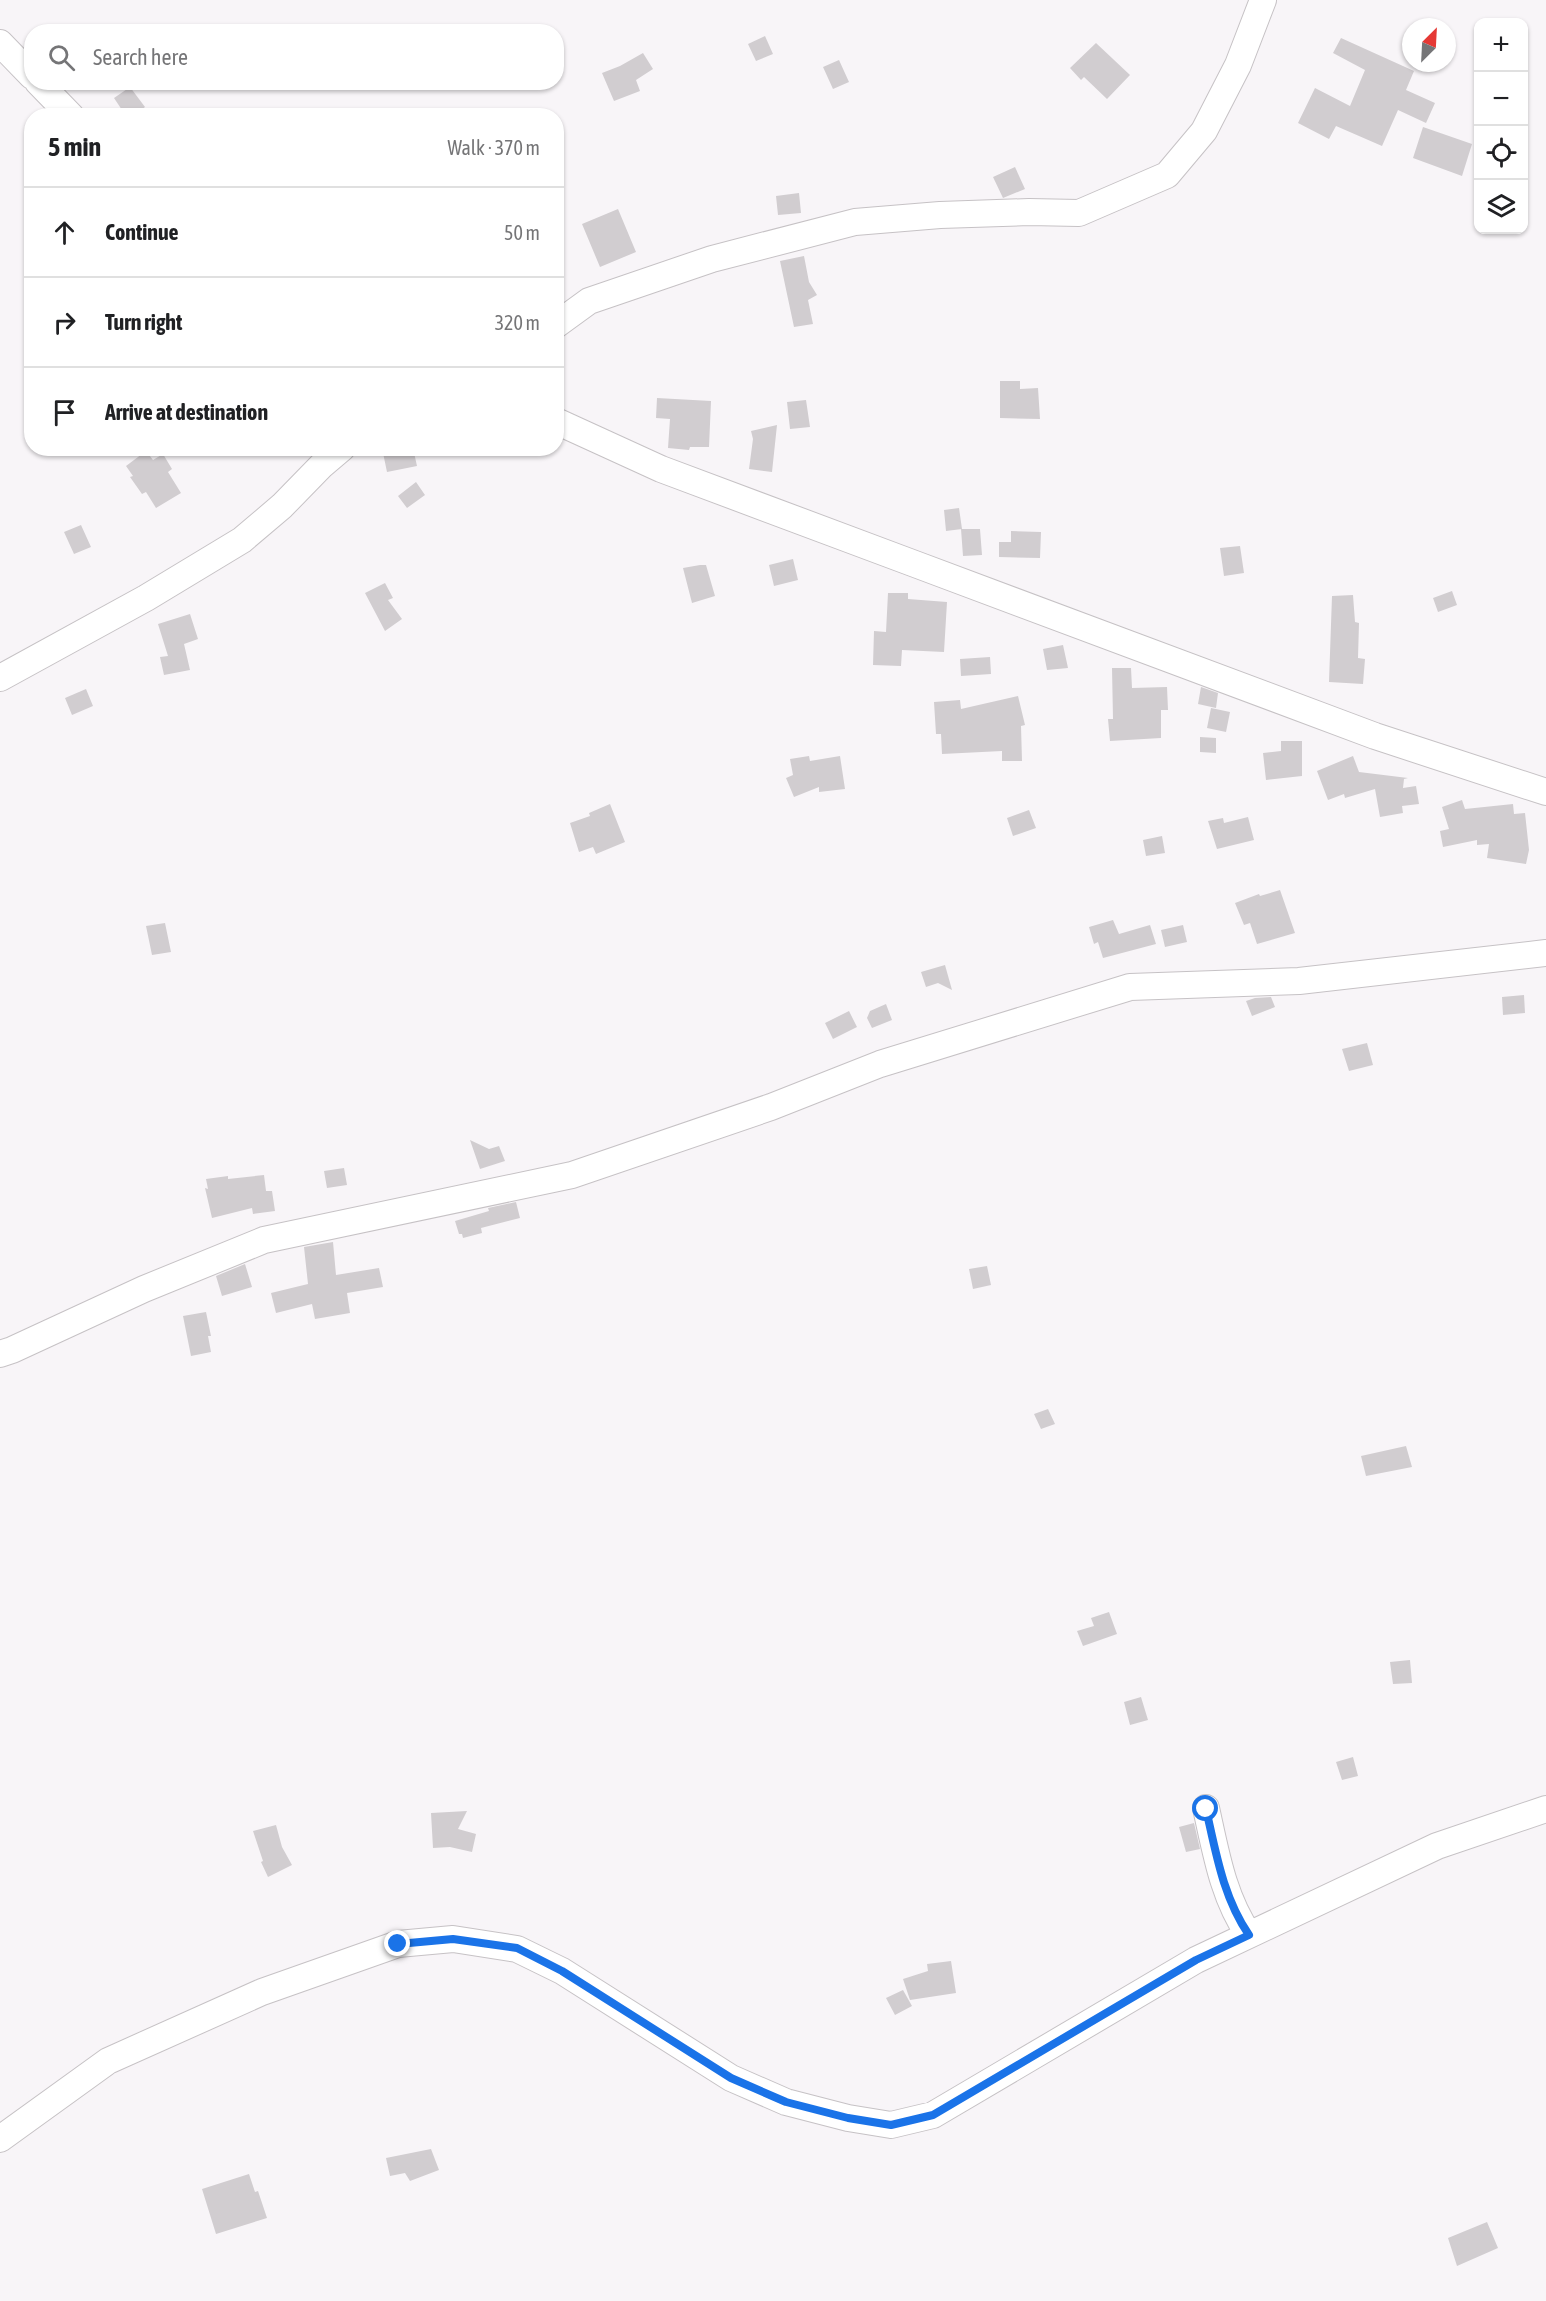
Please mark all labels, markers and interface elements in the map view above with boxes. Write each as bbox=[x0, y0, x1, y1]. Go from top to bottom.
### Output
north arrow bbox=[1402, 18, 1456, 72]
map controls bbox=[1474, 18, 1528, 234]
button: + bbox=[1474, 18, 1528, 72]
search box bbox=[24, 24, 564, 90]
icon: search bbox=[45, 41, 78, 74]
text: Search here bbox=[93, 44, 188, 70]
button: − bbox=[1474, 72, 1528, 126]
button: locate bbox=[1474, 126, 1528, 180]
text: 5 min bbox=[48, 132, 101, 162]
text: Walk · 370 m bbox=[448, 136, 540, 159]
button: layers bbox=[1474, 180, 1528, 234]
icon: ahead bbox=[48, 216, 81, 249]
text: Continue bbox=[105, 219, 179, 245]
text: 50 m bbox=[504, 221, 540, 244]
icon: right bbox=[48, 306, 81, 339]
text: Turn right bbox=[105, 309, 182, 335]
text: 320 m bbox=[495, 311, 540, 334]
icon: arrive bbox=[48, 396, 81, 429]
text: Arrive at destination bbox=[105, 399, 268, 425]
route start bbox=[1192, 1795, 1218, 1821]
route end bbox=[384, 1930, 410, 1956]

